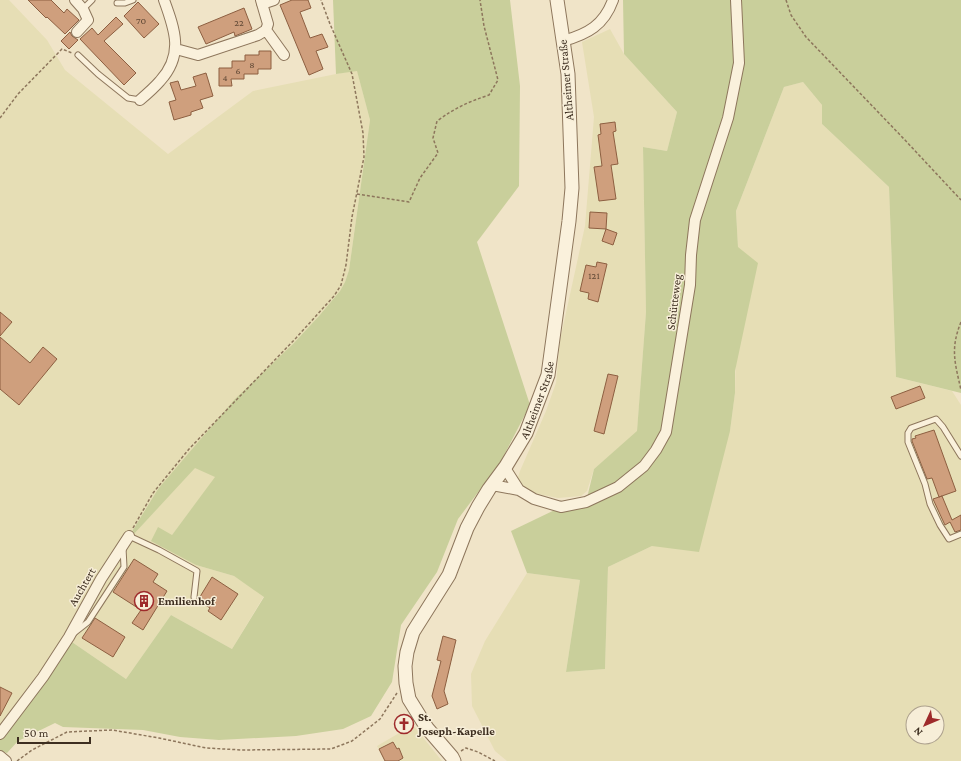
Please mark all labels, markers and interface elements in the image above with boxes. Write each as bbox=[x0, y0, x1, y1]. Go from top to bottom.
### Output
house number: 70 bbox=[136, 15, 146, 26]
house number: 22 bbox=[234, 17, 244, 28]
street label: Altheimer Straße bbox=[555, 39, 577, 121]
house number: 8 bbox=[249, 59, 255, 70]
house number: 6 bbox=[235, 65, 241, 76]
house number: 4 bbox=[222, 72, 228, 83]
house number: 121 bbox=[588, 270, 600, 281]
street label: Schütteweg bbox=[664, 273, 684, 331]
street label: Altheimer Straße bbox=[517, 360, 557, 441]
street label: Auchtert bbox=[65, 564, 99, 609]
building icon: Emilienhof bbox=[133, 590, 155, 612]
place label: Emilienhof bbox=[158, 594, 216, 608]
north arrow bbox=[905, 705, 945, 745]
place label: St. Joseph-Kapelle bbox=[416, 710, 495, 738]
church icon: St. Joseph-Kapelle bbox=[393, 713, 415, 735]
scale bar bbox=[18, 719, 90, 745]
text: N bbox=[911, 725, 925, 739]
text: 50 m bbox=[24, 726, 49, 740]

